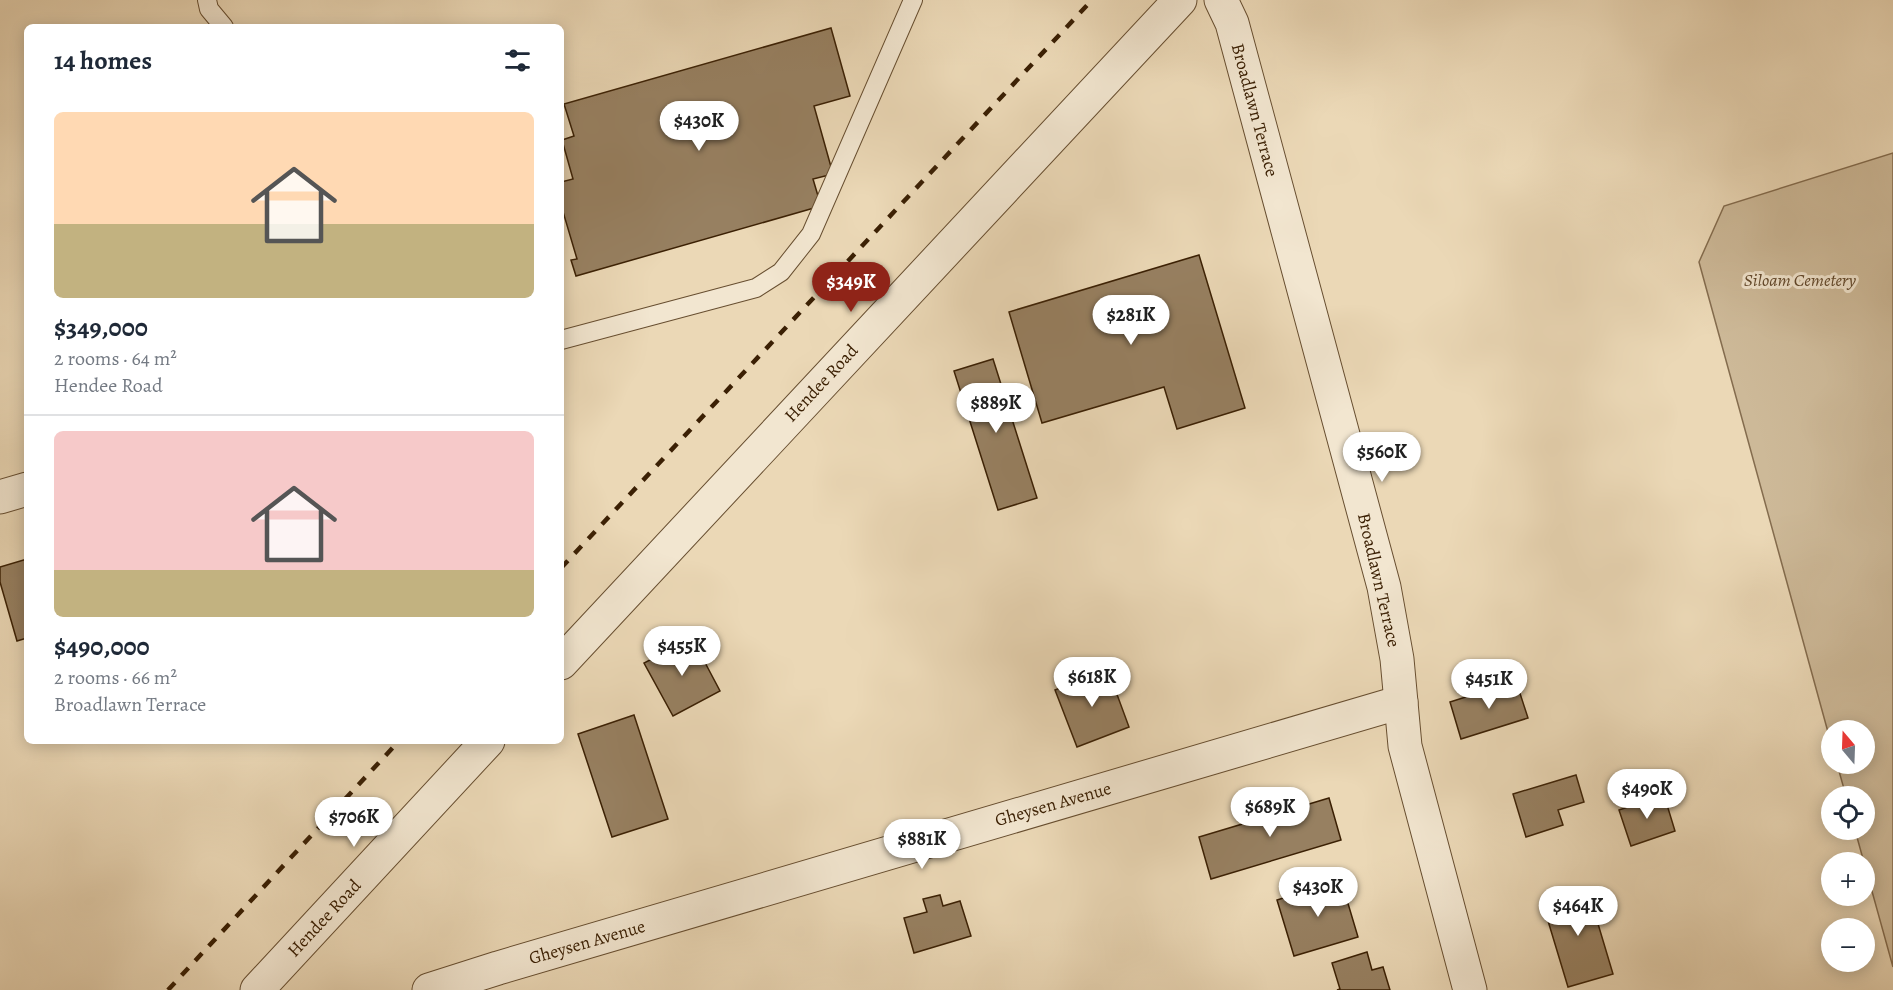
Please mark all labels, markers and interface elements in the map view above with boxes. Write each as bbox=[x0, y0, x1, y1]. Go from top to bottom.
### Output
street label: Broadlawn Terrace bbox=[1226, 41, 1284, 179]
text: 14 homes bbox=[54, 43, 152, 78]
icon: filters bbox=[501, 44, 534, 77]
pin: $430K bbox=[657, 101, 741, 152]
text: $430K bbox=[674, 107, 724, 134]
icon: home bbox=[240, 151, 348, 259]
pin: $349K bbox=[809, 262, 893, 313]
text: $349K bbox=[826, 268, 876, 295]
park label: Siloam Cemetery bbox=[1744, 268, 1856, 292]
pin: $281K bbox=[1089, 295, 1173, 346]
text: $281K bbox=[1107, 301, 1155, 328]
text: $349,000 bbox=[54, 310, 148, 345]
street label: Hendee Road bbox=[779, 339, 863, 427]
text: 2 rooms · 64 m² bbox=[54, 345, 177, 372]
text: Hendee Road bbox=[54, 372, 163, 399]
pin: $889K bbox=[954, 383, 1038, 434]
text: $889K bbox=[971, 389, 1021, 416]
pin: $560K bbox=[1340, 432, 1424, 483]
text: $560K bbox=[1357, 438, 1407, 465]
icon: home bbox=[240, 470, 348, 578]
street label: Broadlawn Terrace bbox=[1352, 511, 1406, 649]
pin: $455K bbox=[640, 626, 724, 677]
text: $490,000 bbox=[54, 629, 150, 664]
text: $455K bbox=[658, 632, 706, 659]
pin: $618K bbox=[1050, 657, 1134, 708]
pin: $451K bbox=[1447, 659, 1531, 710]
text: $618K bbox=[1068, 663, 1116, 690]
text: 2 rooms · 66 m² bbox=[54, 664, 177, 691]
text: $451K bbox=[1465, 665, 1513, 692]
text: Broadlawn Terrace bbox=[54, 691, 206, 718]
north arrow bbox=[1821, 720, 1875, 774]
map controls bbox=[1821, 720, 1875, 972]
pin: $490K bbox=[1605, 769, 1689, 820]
text: $490K bbox=[1621, 775, 1673, 802]
street label: Gheysen Avenue bbox=[992, 776, 1114, 832]
button: locate bbox=[1821, 786, 1875, 840]
pin: $689K bbox=[1228, 787, 1312, 838]
text: $689K bbox=[1245, 793, 1295, 820]
pin: $706K bbox=[312, 797, 396, 848]
text: $706K bbox=[329, 803, 379, 830]
pin: $881K bbox=[880, 819, 964, 870]
text: $881K bbox=[898, 825, 946, 852]
button: + bbox=[1821, 852, 1875, 906]
pin: $430K bbox=[1276, 867, 1360, 918]
text: $430K bbox=[1293, 873, 1343, 900]
street label: Hendee Road bbox=[282, 874, 366, 962]
pin: $464K bbox=[1536, 886, 1620, 937]
text: $464K bbox=[1553, 892, 1603, 919]
street label: Gheysen Avenue bbox=[526, 914, 648, 970]
button: − bbox=[1821, 918, 1875, 972]

